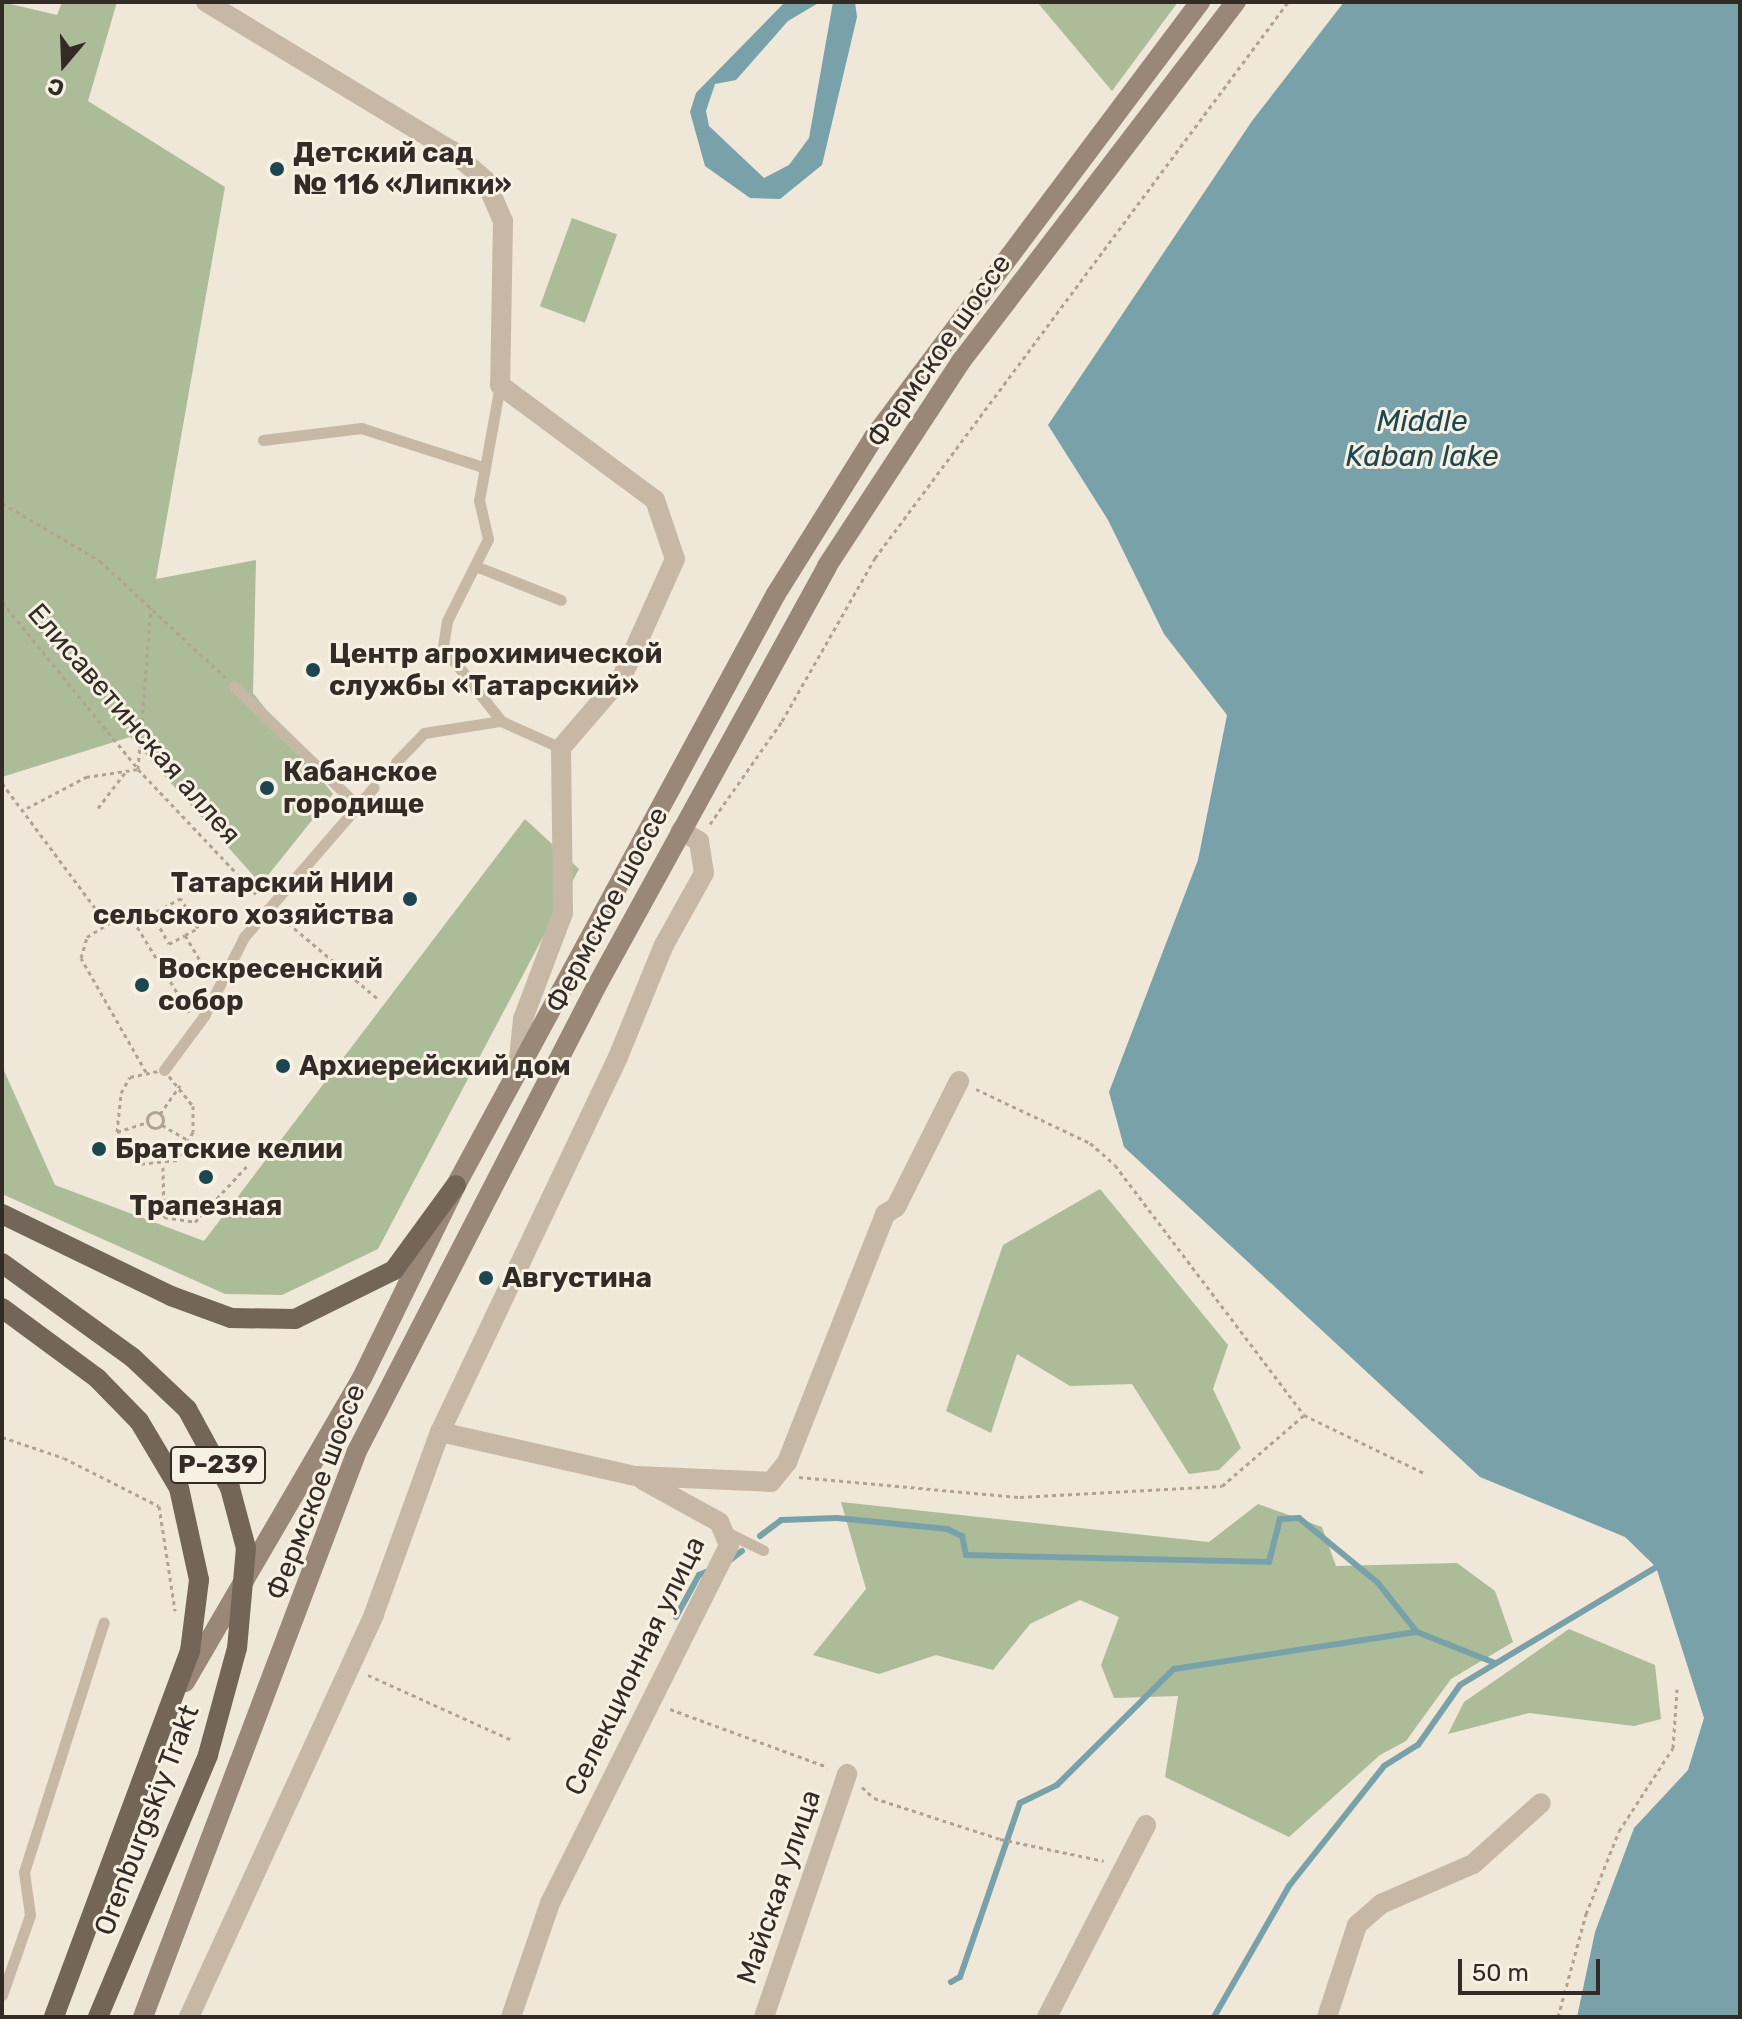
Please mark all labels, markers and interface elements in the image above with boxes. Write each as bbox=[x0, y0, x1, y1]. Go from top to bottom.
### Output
north arrow bbox=[24, 24, 104, 104]
text: С bbox=[44, 72, 68, 102]
place label: Детский сад № 116 «Липки» bbox=[293, 136, 512, 202]
marker: Детский сад № 116 «Липки» bbox=[268, 160, 286, 178]
street label: Фермское шоссе bbox=[860, 248, 1018, 454]
water label: Middle Kaban lake bbox=[1346, 403, 1498, 474]
street label: Елисаветинская аллея bbox=[20, 597, 248, 851]
place label: Центр агрохимической службы «Татарский» bbox=[329, 637, 662, 703]
marker: Центр агрохимической службы «Татарский» bbox=[304, 661, 322, 679]
place label: Кабанское городище bbox=[283, 755, 437, 821]
marker: Кабанское городище bbox=[258, 779, 276, 797]
street label: Фермское шоссе bbox=[539, 801, 675, 1019]
place label: Татарский НИИ сельского хозяйства bbox=[93, 866, 394, 932]
marker: Татарский НИИ сельского хозяйства bbox=[401, 890, 419, 908]
place label: Воскресенский собор bbox=[158, 952, 383, 1018]
marker: Воскресенский собор bbox=[133, 976, 151, 994]
place label: Архиерейский дом bbox=[299, 1049, 571, 1083]
marker: Архиерейский дом bbox=[274, 1057, 292, 1075]
place label: Братские келии bbox=[115, 1132, 343, 1166]
marker: Братские келии bbox=[90, 1140, 108, 1158]
marker: Трапезная bbox=[197, 1168, 215, 1186]
place label: Трапезная bbox=[129, 1189, 283, 1223]
place label: Августина bbox=[502, 1261, 652, 1295]
marker: Августина bbox=[477, 1269, 495, 1287]
street label: Фермское шоссе bbox=[259, 1379, 373, 1605]
road number: Р-239 bbox=[170, 1443, 266, 1487]
street label: Селекционная улица bbox=[558, 1531, 712, 1801]
street label: Orenburgskiy Trakt bbox=[87, 1699, 207, 1941]
street label: Майская улица bbox=[730, 1785, 828, 1989]
scale bar bbox=[1462, 1943, 1604, 1993]
text: 50 m bbox=[1472, 1959, 1529, 1987]

